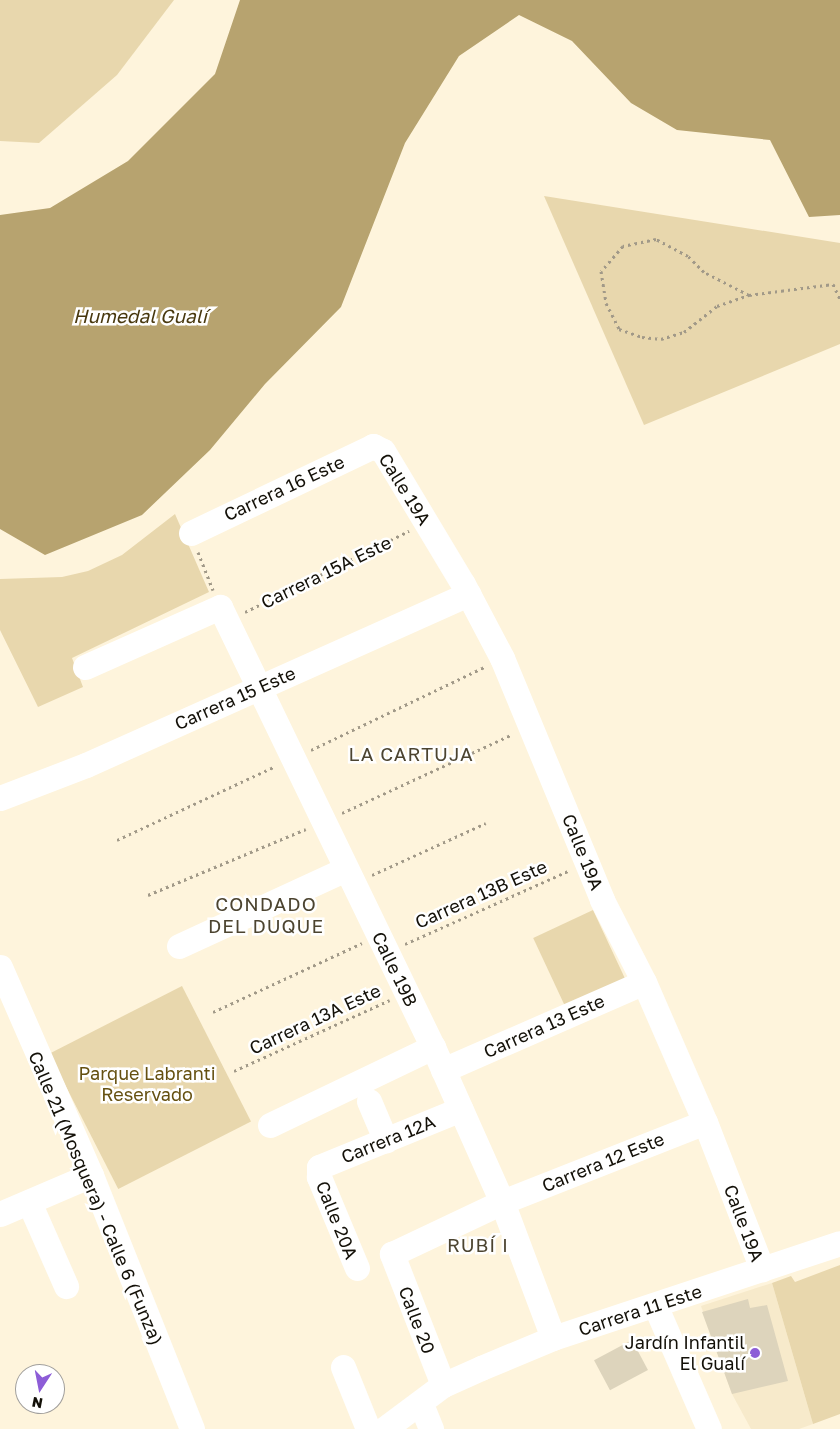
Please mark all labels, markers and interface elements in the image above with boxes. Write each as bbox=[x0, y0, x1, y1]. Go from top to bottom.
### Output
water label: Humedal Gualí bbox=[73, 305, 207, 327]
street label: Calle 19A bbox=[375, 449, 435, 529]
street label: Carrera 16 Este bbox=[220, 451, 348, 525]
street label: Carrera 15A Este bbox=[257, 531, 395, 613]
street label: Carrera 15 Este bbox=[171, 662, 299, 734]
district label: LA CARTUJA bbox=[347, 743, 475, 765]
street label: Calle 19A bbox=[558, 811, 608, 893]
street label: Carrera 13B Este bbox=[412, 855, 550, 933]
district label: CONDADO DEL DUQUE bbox=[207, 893, 325, 937]
street label: Calle 19B bbox=[368, 928, 422, 1010]
street label: Carrera 13A Este bbox=[246, 979, 384, 1059]
street label: Carrera 13 Este bbox=[480, 990, 608, 1062]
street label: Calle 21 (Mosquera) - Calle 6 (Funza) bbox=[24, 1048, 168, 1348]
park label: Parque Labranti Reservado bbox=[78, 1063, 216, 1106]
street label: Carrera 12A bbox=[338, 1110, 438, 1168]
street label: Carrera 12 Este bbox=[539, 1128, 667, 1196]
street label: Calle 20A bbox=[312, 1178, 362, 1262]
street label: Calle 19A bbox=[720, 1182, 768, 1264]
district label: RUBÍ I bbox=[446, 1234, 510, 1256]
street label: Carrera 11 Este bbox=[576, 1280, 704, 1340]
street label: Calle 20 bbox=[394, 1283, 440, 1357]
place label: Jardín Infantil El Gualí bbox=[625, 1332, 745, 1375]
marker: Jardín Infantil El Gualí bbox=[749, 1347, 761, 1359]
north arrow bbox=[15, 1364, 65, 1414]
text: N bbox=[30, 1394, 44, 1413]

